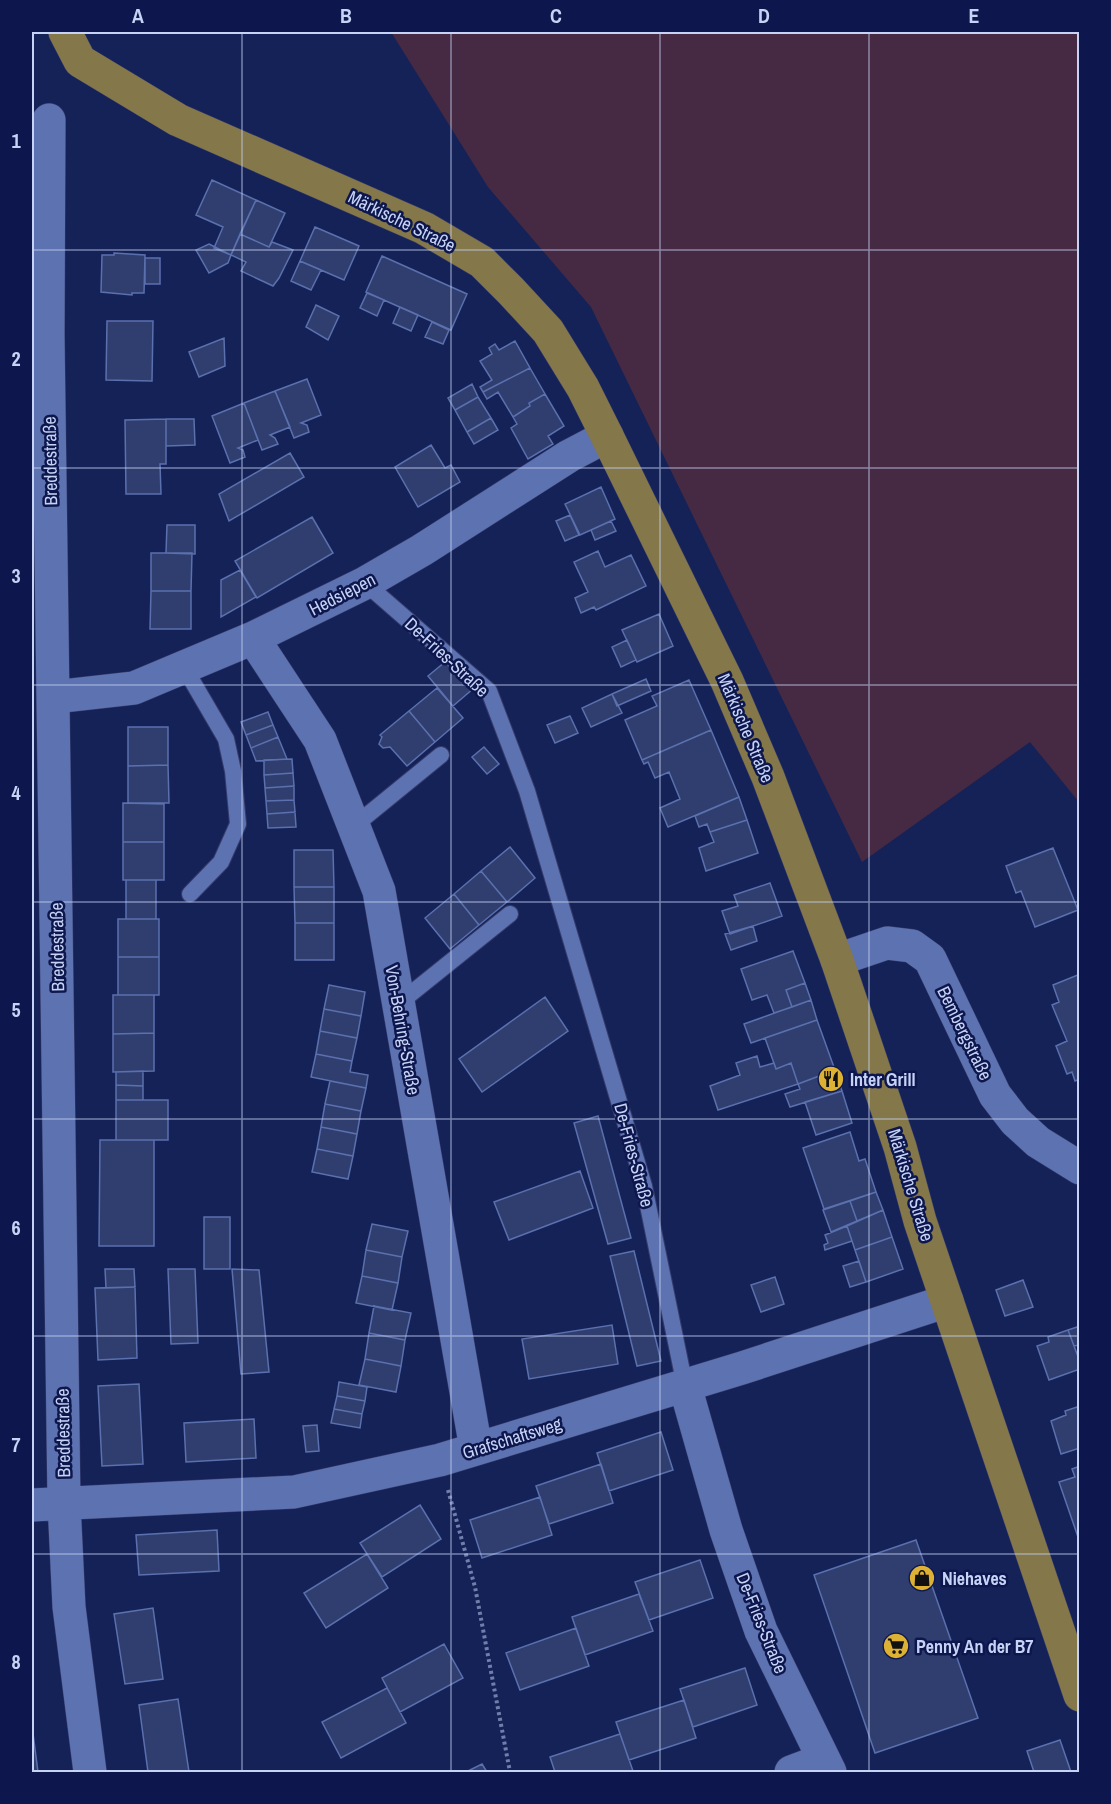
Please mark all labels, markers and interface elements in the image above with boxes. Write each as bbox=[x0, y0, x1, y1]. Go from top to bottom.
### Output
text: A bbox=[132, 2, 144, 29]
text: B bbox=[340, 2, 352, 29]
text: C bbox=[550, 2, 562, 29]
text: D bbox=[758, 2, 770, 29]
text: E bbox=[969, 2, 980, 29]
text: 1 bbox=[11, 127, 21, 154]
street label: Märkische Straße bbox=[344, 184, 460, 258]
text: 2 bbox=[11, 345, 21, 372]
street label: Breddestraße bbox=[37, 416, 63, 506]
text: 3 bbox=[11, 562, 21, 589]
street label: Hedsiepen bbox=[305, 567, 379, 621]
street label: De-Fries-Straße bbox=[399, 611, 495, 703]
street label: Märkische Straße bbox=[712, 670, 780, 786]
text: 4 bbox=[11, 779, 21, 806]
street label: Breddestraße bbox=[44, 902, 70, 992]
street label: Von-Behring-Straße bbox=[379, 963, 427, 1097]
street label: Bembergstraße bbox=[931, 982, 999, 1084]
text: 5 bbox=[11, 996, 21, 1023]
restaurant icon: Inter Grill bbox=[816, 1064, 846, 1094]
place label: Inter Grill bbox=[850, 1067, 916, 1092]
street label: De-Fries-Straße bbox=[608, 1100, 660, 1210]
street label: Märkische Straße bbox=[882, 1126, 940, 1244]
text: 6 bbox=[11, 1214, 21, 1241]
street label: Breddestraße bbox=[50, 1388, 76, 1478]
street label: Grafschaftsweg bbox=[459, 1411, 565, 1465]
text: 7 bbox=[11, 1431, 21, 1458]
shop icon: Niehaves bbox=[907, 1563, 937, 1593]
place label: Niehaves bbox=[942, 1566, 1007, 1591]
street label: De-Fries-Straße bbox=[730, 1569, 794, 1677]
supermarket icon: Penny An der B7 bbox=[881, 1631, 911, 1661]
place label: Penny An der B7 bbox=[916, 1634, 1034, 1659]
text: 8 bbox=[11, 1648, 21, 1675]

